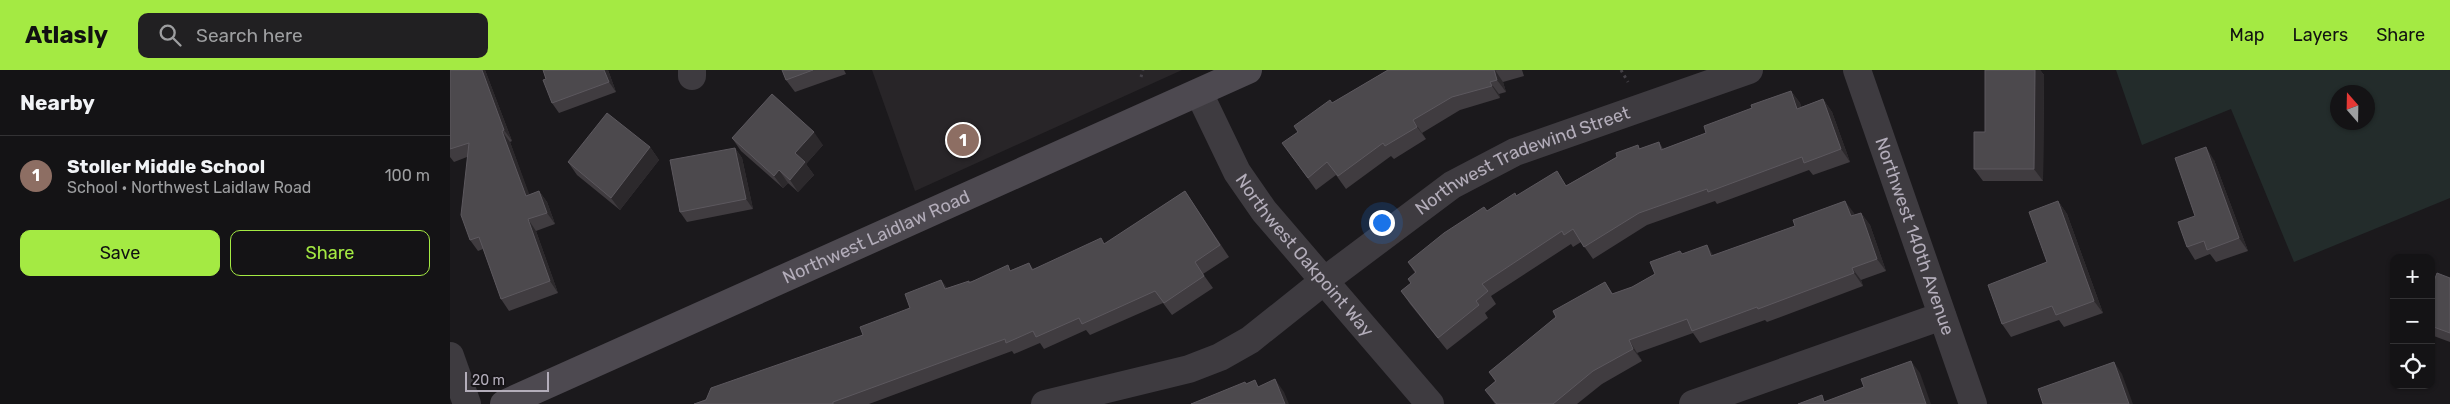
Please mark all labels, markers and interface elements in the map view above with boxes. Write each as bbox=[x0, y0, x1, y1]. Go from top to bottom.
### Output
search box bbox=[138, 13, 488, 58]
text: Atlasly bbox=[25, 21, 108, 49]
icon: search bbox=[156, 21, 184, 49]
text: Search here bbox=[196, 24, 303, 47]
text: Map bbox=[2230, 24, 2265, 46]
text: Layers bbox=[2293, 24, 2348, 46]
text: Share bbox=[2376, 24, 2425, 46]
north arrow bbox=[2330, 85, 2375, 130]
text: Nearby bbox=[20, 90, 95, 115]
street label: Northwest Tradewind Street bbox=[1411, 102, 1633, 220]
pin: 1 bbox=[947, 121, 979, 159]
street label: Northwest 140th Avenue bbox=[1870, 134, 1959, 338]
text: Stoller Middle School bbox=[67, 155, 265, 178]
text: 1 bbox=[32, 166, 40, 185]
text: 100 m bbox=[385, 166, 430, 185]
street label: Northwest Oakpoint Way bbox=[1231, 170, 1378, 341]
text: School · Northwest Laidlaw Road bbox=[67, 178, 311, 197]
street label: Northwest Laidlaw Road bbox=[779, 185, 973, 289]
your location bbox=[1369, 210, 1395, 236]
button: Save bbox=[20, 230, 220, 276]
button: Share bbox=[230, 230, 430, 276]
map controls bbox=[2390, 254, 2435, 389]
button: + bbox=[2390, 254, 2435, 299]
button: − bbox=[2390, 299, 2435, 344]
button: locate bbox=[2390, 344, 2435, 389]
scale bar bbox=[465, 369, 549, 392]
text: 20 m bbox=[472, 372, 505, 389]

